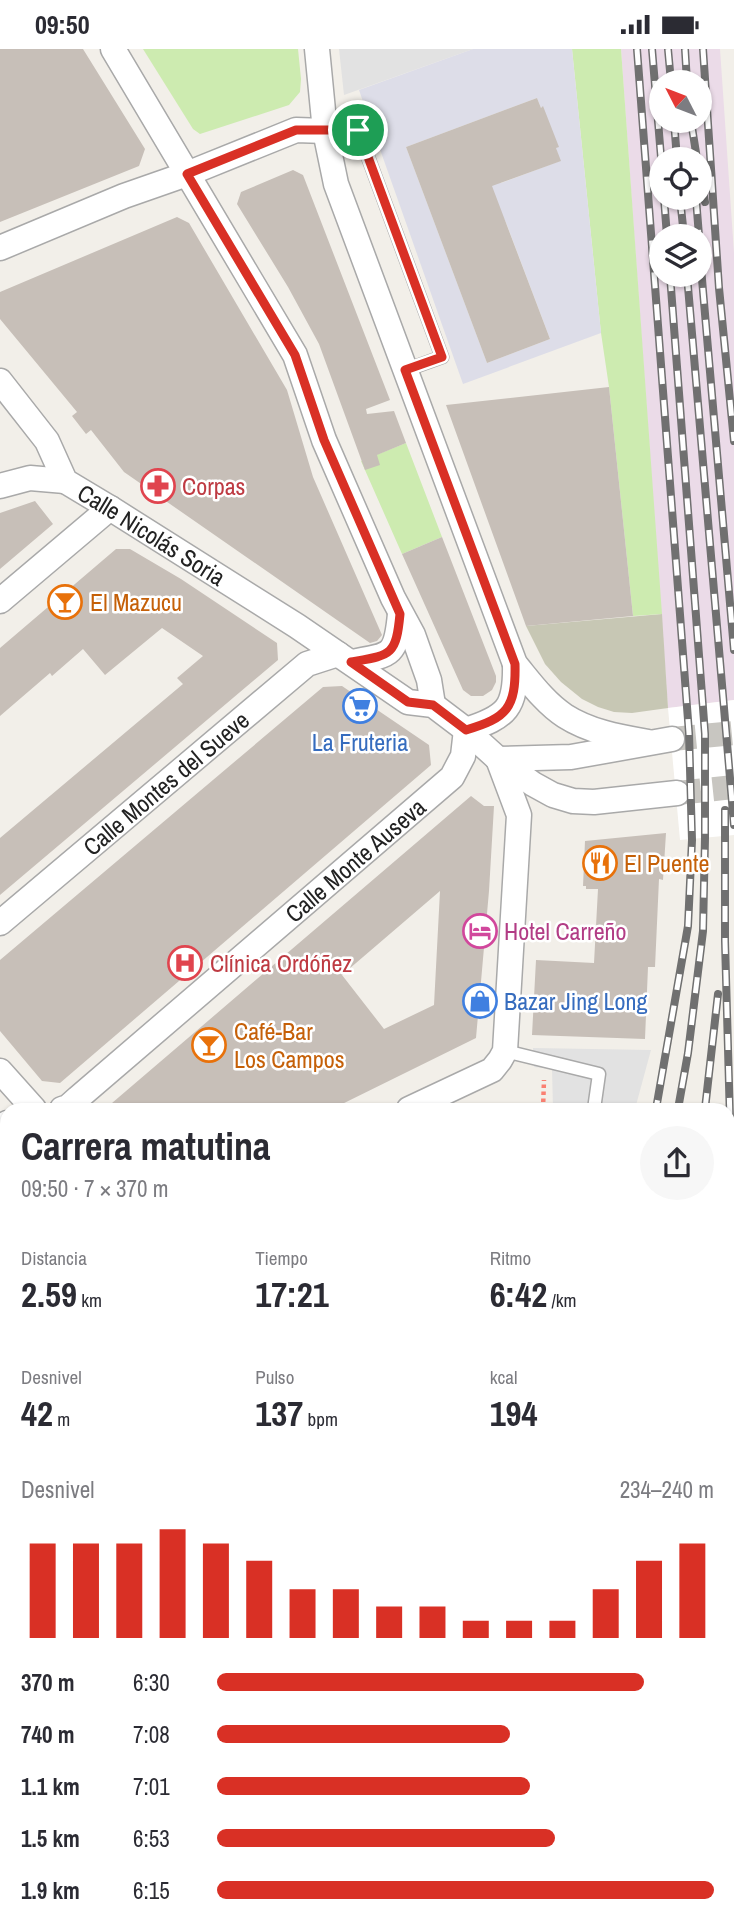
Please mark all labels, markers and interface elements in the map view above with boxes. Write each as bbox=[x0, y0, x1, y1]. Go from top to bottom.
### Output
text: 09:50 bbox=[35, 7, 90, 42]
north arrow bbox=[649, 70, 712, 133]
map controls bbox=[649, 70, 712, 287]
pin bbox=[328, 100, 388, 160]
icon: arrive bbox=[339, 111, 377, 149]
button: locate bbox=[649, 147, 712, 210]
button: layers bbox=[649, 224, 712, 287]
pharmacy icon: Corpas bbox=[139, 467, 177, 505]
place label: Corpas bbox=[182, 470, 245, 502]
street label: Calle Nicolás Soria bbox=[72, 476, 232, 593]
bar icon: El Mazucu bbox=[46, 583, 84, 621]
place label: El Mazucu bbox=[90, 586, 182, 618]
supermarket icon: La Fruteria bbox=[341, 687, 379, 725]
street label: Calle Montes del Sueve bbox=[76, 704, 256, 862]
place label: La Fruteria bbox=[312, 726, 408, 758]
street label: Calle Monte Auseva bbox=[278, 791, 432, 929]
restaurant icon: El Puente bbox=[581, 844, 619, 882]
place label: El Puente bbox=[624, 847, 709, 879]
hotel icon: Hotel Carreño bbox=[461, 912, 499, 950]
place label: Hotel Carreño bbox=[504, 915, 627, 947]
hospital icon: Clínica Ordóñez bbox=[166, 944, 204, 982]
place label: Clínica Ordóñez bbox=[210, 947, 352, 979]
shop icon: Bazar Jing Long bbox=[461, 982, 499, 1020]
place label: Bazar Jing Long bbox=[504, 985, 647, 1017]
place label: Café-Bar Los Campos bbox=[234, 1015, 344, 1075]
bar icon: Café-Bar Los Campos bbox=[190, 1026, 228, 1064]
text: Carrera matutina bbox=[21, 1121, 270, 1172]
button: share bbox=[640, 1126, 714, 1200]
text: 09:50 · 7 × 370 m bbox=[21, 1173, 168, 1204]
text: Distancia bbox=[21, 1245, 87, 1271]
text: Tiempo bbox=[255, 1245, 308, 1271]
text: Ritmo bbox=[490, 1245, 531, 1271]
text: 2.59 bbox=[21, 1271, 77, 1318]
text: 17:21 bbox=[255, 1271, 329, 1318]
text: 6:42 bbox=[490, 1271, 547, 1318]
text: km bbox=[77, 1287, 102, 1313]
text: /km bbox=[547, 1287, 577, 1313]
text: Desnivel bbox=[21, 1364, 82, 1390]
text: Pulso bbox=[255, 1364, 294, 1390]
text: kcal bbox=[490, 1364, 517, 1390]
text: 42 bbox=[21, 1390, 53, 1437]
text: 137 bbox=[255, 1390, 303, 1437]
text: 194 bbox=[490, 1390, 538, 1437]
text: m bbox=[53, 1406, 70, 1432]
text: bpm bbox=[303, 1406, 338, 1432]
text: Desnivel bbox=[21, 1474, 94, 1505]
text: 234–240 m bbox=[620, 1474, 714, 1505]
text: 370 m bbox=[21, 1667, 74, 1698]
text: 6:30 bbox=[133, 1667, 170, 1698]
text: 740 m bbox=[21, 1719, 74, 1750]
text: 7:08 bbox=[133, 1719, 170, 1750]
text: 1.1 km bbox=[21, 1771, 80, 1802]
text: 7:01 bbox=[133, 1771, 170, 1802]
text: 1.5 km bbox=[21, 1823, 80, 1854]
text: 6:53 bbox=[133, 1823, 170, 1854]
text: 1.9 km bbox=[21, 1875, 80, 1906]
text: 6:15 bbox=[133, 1875, 170, 1906]

